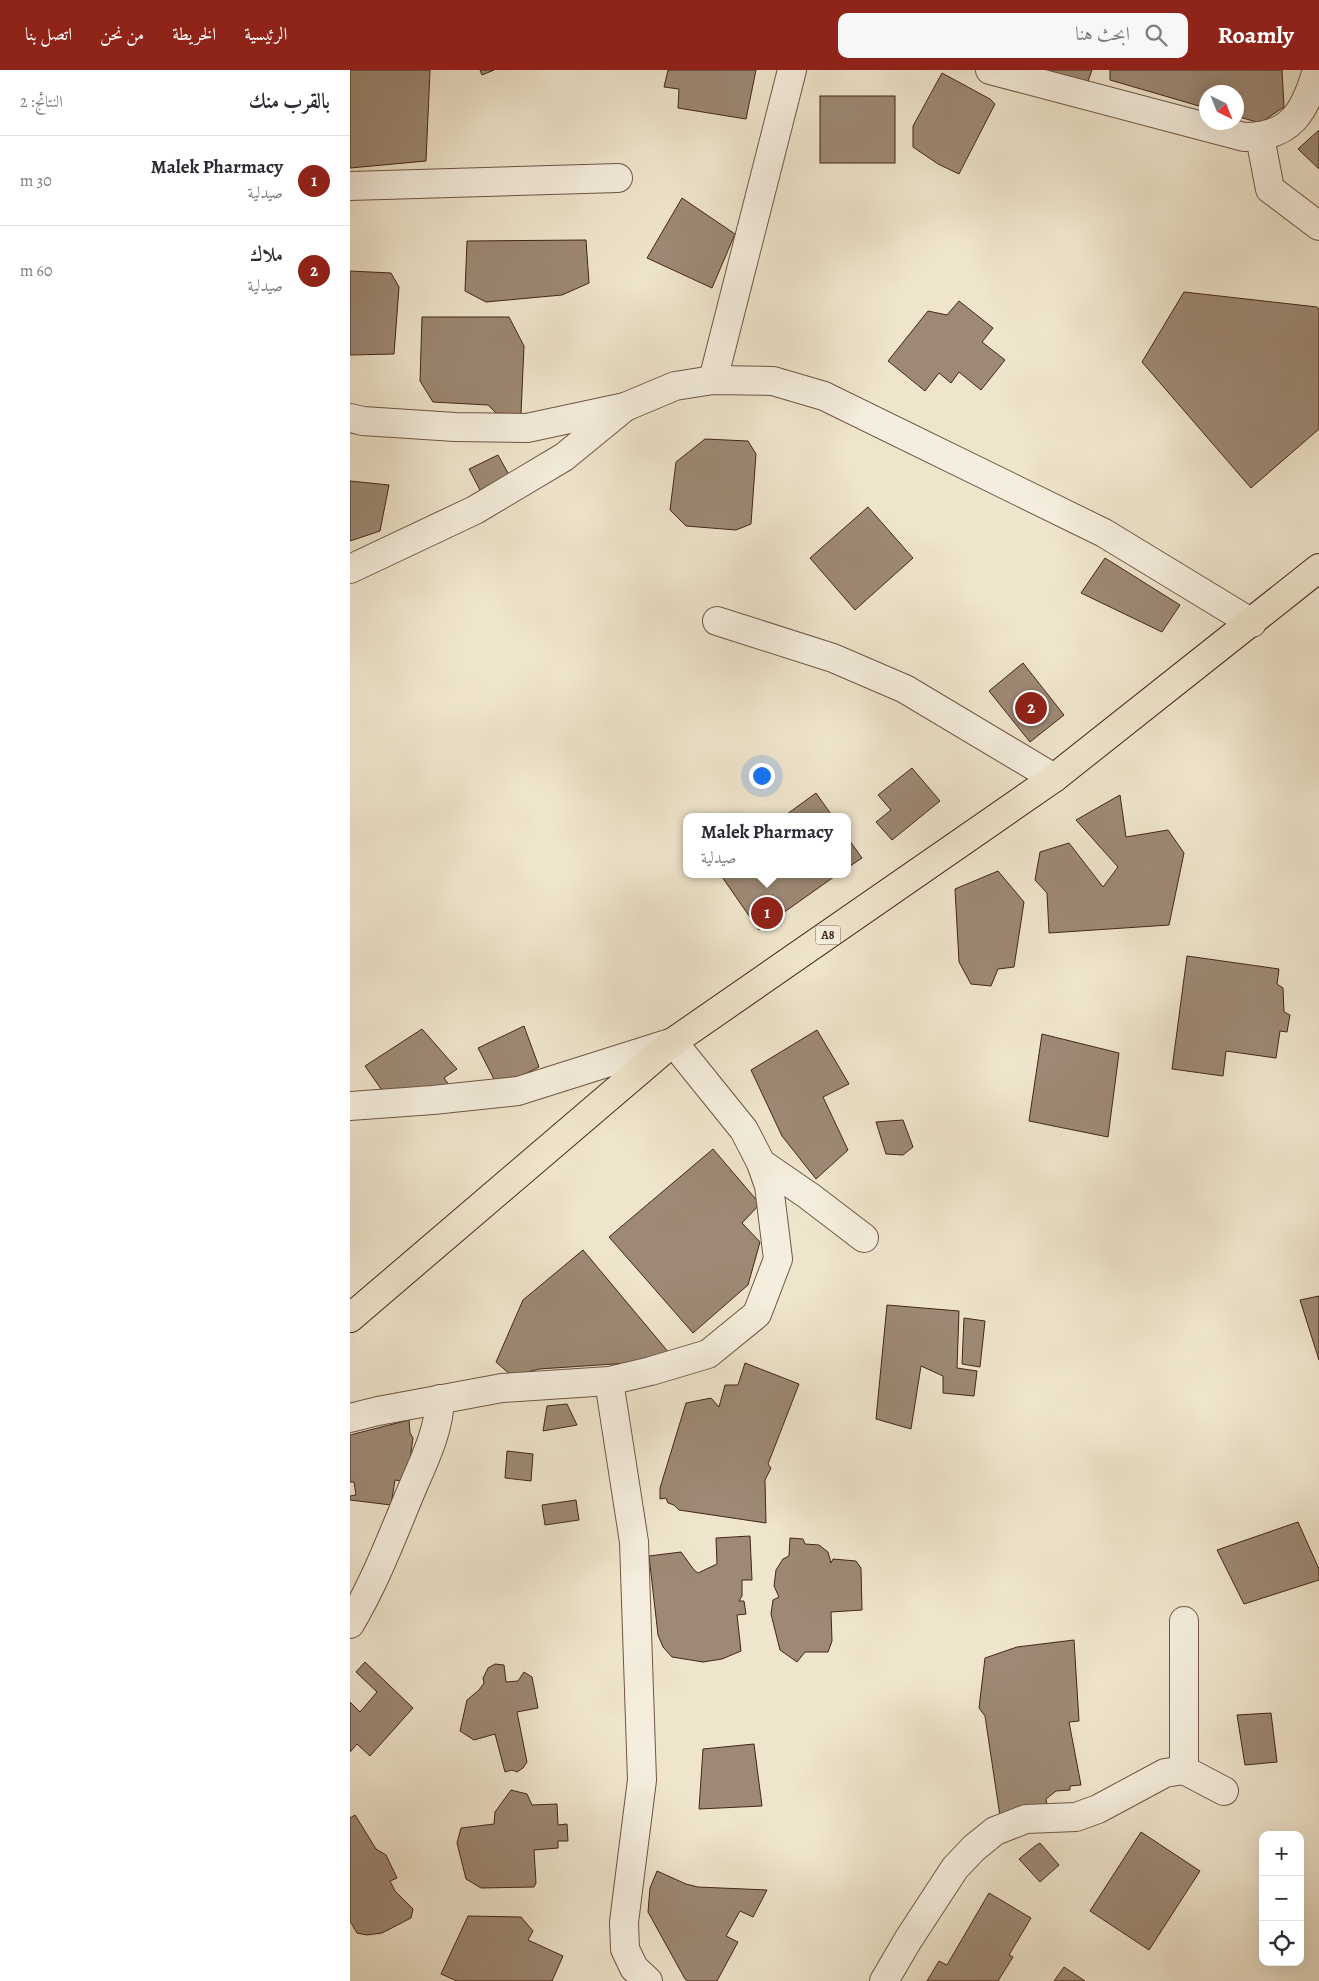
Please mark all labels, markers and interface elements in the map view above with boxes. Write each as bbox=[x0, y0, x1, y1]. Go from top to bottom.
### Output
search box bbox=[838, 13, 1188, 58]
text: Roamly bbox=[1218, 19, 1294, 51]
text: ابحث هنا bbox=[1075, 21, 1130, 47]
icon: search bbox=[1142, 21, 1170, 49]
text: اتصل بنا bbox=[25, 22, 72, 46]
text: من نحن bbox=[100, 22, 144, 46]
text: الخريطة bbox=[172, 22, 216, 46]
text: الرئيسية bbox=[244, 22, 287, 46]
north arrow bbox=[1199, 85, 1244, 130]
text: بالقرب منك bbox=[249, 87, 330, 115]
text: النتائج: 2 bbox=[20, 91, 63, 113]
text: Malek Pharmacy bbox=[151, 154, 283, 180]
text: 30 m bbox=[20, 170, 52, 192]
text: 1 bbox=[311, 170, 317, 192]
text: صيدلية bbox=[248, 182, 283, 204]
text: ملاك bbox=[250, 242, 283, 268]
text: 60 m bbox=[20, 260, 52, 282]
text: 2 bbox=[310, 260, 318, 282]
text: صيدلية bbox=[248, 275, 283, 297]
pin: 2 bbox=[1015, 689, 1047, 727]
your location bbox=[749, 763, 775, 789]
popup bbox=[683, 813, 851, 878]
text: Malek Pharmacy bbox=[701, 819, 833, 845]
text: صيدلية bbox=[701, 847, 736, 869]
pin: 1 bbox=[751, 894, 783, 932]
road number: A8 bbox=[816, 926, 840, 944]
map controls bbox=[1259, 1831, 1304, 1966]
button: + bbox=[1259, 1831, 1304, 1876]
button: − bbox=[1259, 1876, 1304, 1921]
button: locate bbox=[1259, 1921, 1304, 1966]

